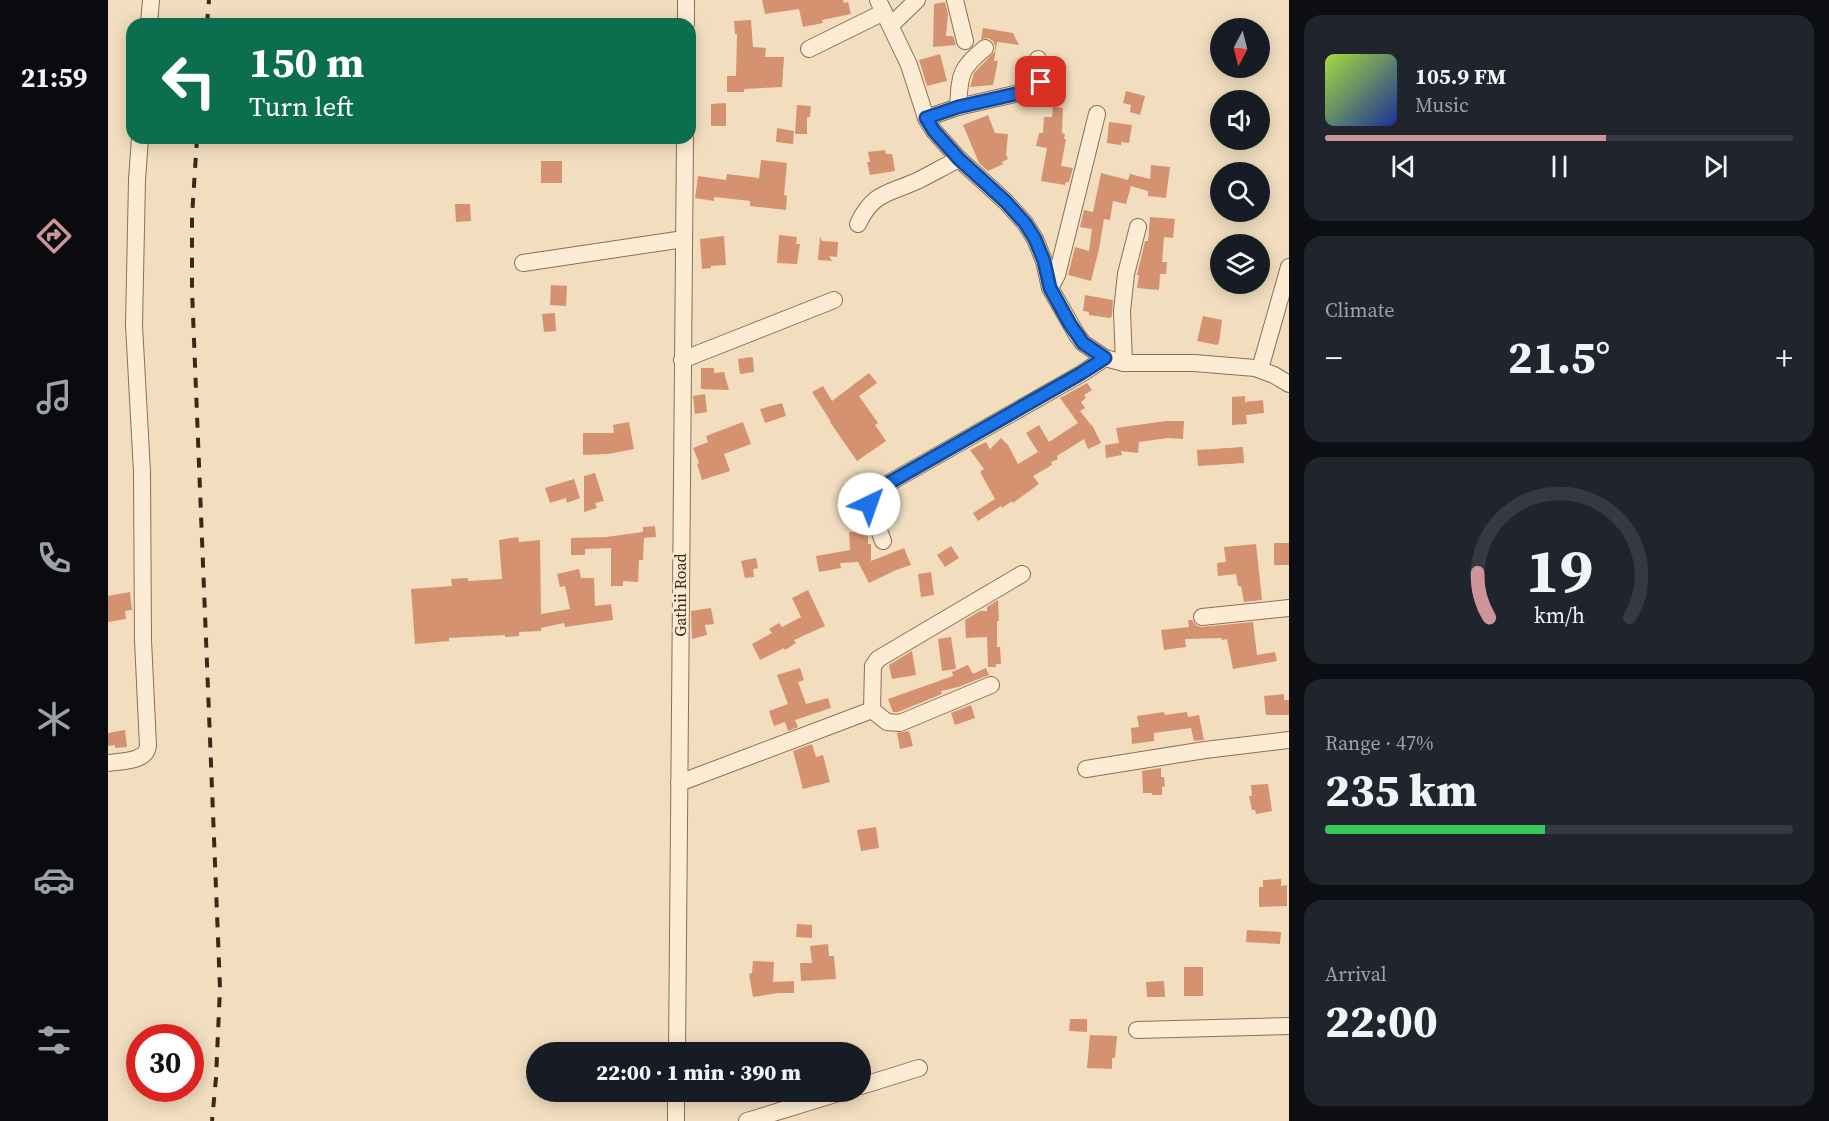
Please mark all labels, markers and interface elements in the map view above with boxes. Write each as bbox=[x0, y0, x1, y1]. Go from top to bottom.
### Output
north arrow bbox=[1210, 18, 1270, 78]
map controls bbox=[1210, 18, 1270, 294]
text: 150 m bbox=[249, 33, 364, 91]
icon: left bbox=[150, 42, 228, 120]
pin bbox=[1015, 56, 1066, 107]
text: 21:59 bbox=[21, 59, 87, 96]
text: 105.9 FM bbox=[1415, 61, 1506, 91]
icon: arrive bbox=[1024, 65, 1057, 98]
text: Turn left bbox=[249, 88, 353, 125]
button: sound bbox=[1210, 90, 1270, 150]
text: Music bbox=[1415, 91, 1469, 119]
icon: previous bbox=[1387, 150, 1420, 183]
icon: pause bbox=[1543, 150, 1576, 183]
icon: next bbox=[1699, 150, 1732, 183]
button: search bbox=[1210, 162, 1270, 222]
icon: directions bbox=[33, 215, 75, 257]
button: layers bbox=[1210, 234, 1270, 294]
text: Climate bbox=[1325, 296, 1394, 324]
text: 21.5° bbox=[1508, 326, 1610, 388]
text: − bbox=[1325, 335, 1343, 380]
text: + bbox=[1776, 335, 1793, 380]
icon: music bbox=[33, 376, 75, 418]
position arrow bbox=[837, 472, 901, 536]
text: 19 bbox=[1525, 527, 1593, 613]
icon: phone bbox=[33, 537, 75, 579]
street label: Gathii Road bbox=[669, 553, 691, 637]
text: km/h bbox=[1533, 601, 1585, 630]
icon: climate bbox=[33, 698, 75, 740]
text: Range · 47% bbox=[1325, 729, 1434, 757]
text: 235 km bbox=[1325, 759, 1477, 821]
icon: car bbox=[33, 859, 75, 901]
text: Arrival bbox=[1325, 960, 1387, 988]
text: 22:00 bbox=[1325, 990, 1438, 1052]
icon: filters bbox=[33, 1019, 75, 1061]
speed limit sign: 30 bbox=[126, 1024, 204, 1102]
text: 22:00 · 1 min · 390 m bbox=[596, 1057, 801, 1087]

